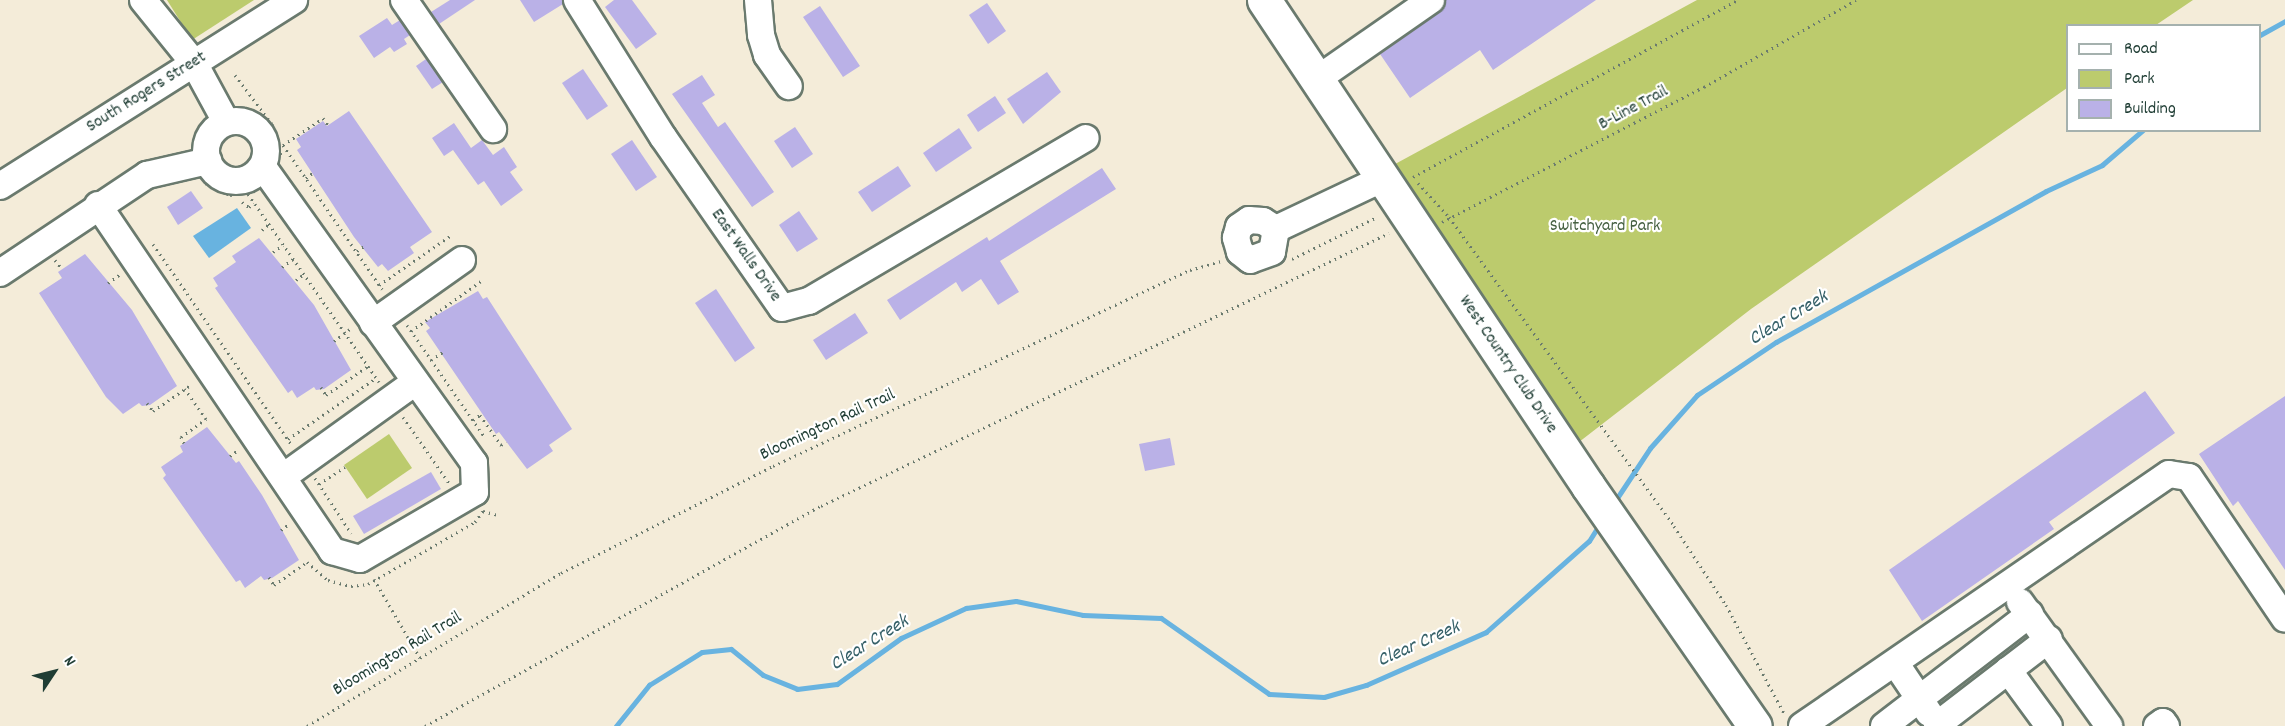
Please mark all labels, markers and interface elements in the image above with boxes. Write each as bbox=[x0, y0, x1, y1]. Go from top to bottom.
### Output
legend bbox=[2066, 24, 2261, 132]
text: Road bbox=[2124, 37, 2158, 62]
street label: South Rogers Street bbox=[83, 47, 211, 139]
text: Park bbox=[2124, 67, 2155, 92]
street label: B-Line Trail bbox=[1596, 82, 1672, 136]
text: Building bbox=[2124, 97, 2176, 122]
street label: East Walls Drive bbox=[705, 205, 785, 307]
park label: Switchyard Park bbox=[1550, 216, 1660, 238]
water label: Clear Creek bbox=[1745, 286, 1833, 352]
street label: West Country Club Drive bbox=[1453, 292, 1561, 438]
street label: Bloomington Rail Trail bbox=[757, 385, 899, 467]
street label: Bloomington Rail Trail bbox=[330, 608, 466, 702]
water label: Clear Creek bbox=[826, 611, 914, 677]
water label: Clear Creek bbox=[1374, 616, 1464, 674]
north arrow bbox=[24, 642, 84, 702]
text: N bbox=[57, 652, 81, 671]

